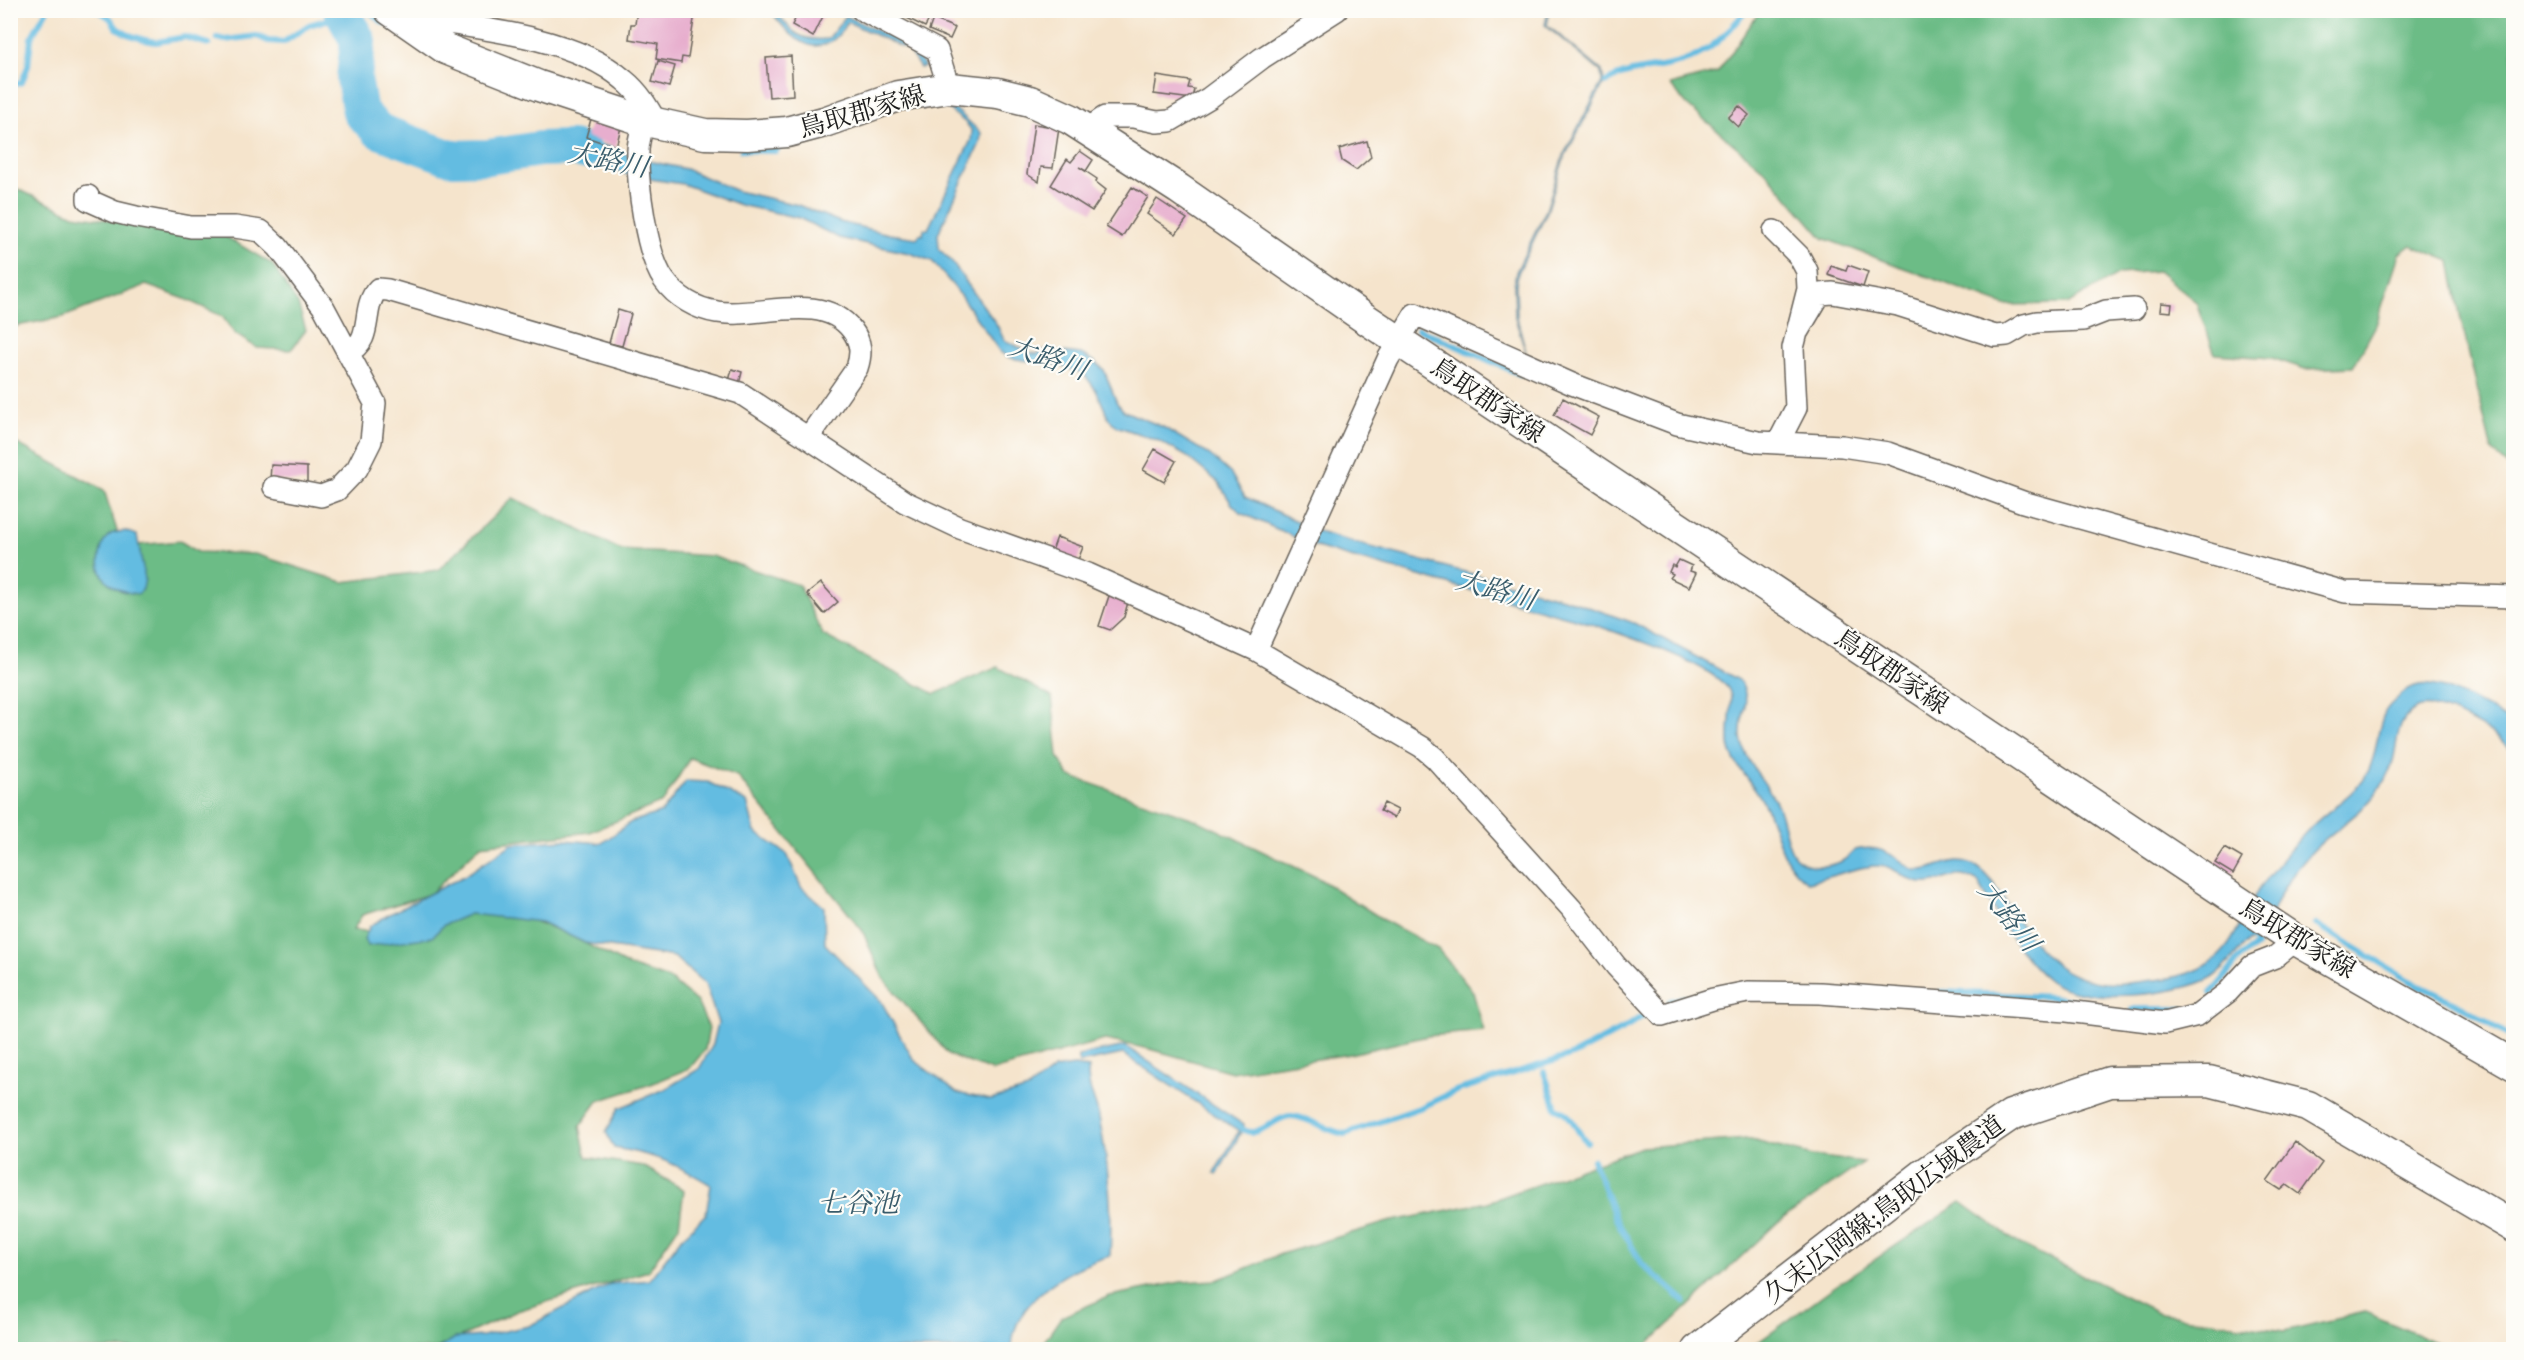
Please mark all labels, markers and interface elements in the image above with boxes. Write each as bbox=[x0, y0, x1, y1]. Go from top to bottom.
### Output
street label: 鳥取郡家線 bbox=[795, 78, 930, 149]
water label: 大路川 bbox=[564, 136, 654, 190]
water label: 大路川 bbox=[1003, 329, 1095, 393]
street label: 鳥取郡家線 bbox=[1422, 350, 1551, 454]
water label: 大路川 bbox=[1451, 562, 1543, 623]
street label: 鳥取郡家線 bbox=[1826, 621, 1955, 725]
water label: 大路川 bbox=[1967, 874, 2049, 964]
street label: 鳥取郡家線 bbox=[2231, 891, 2362, 989]
street label: 久末広岡線;鳥取広域農道 bbox=[1757, 1108, 2014, 1314]
water label: 七谷池 bbox=[818, 1186, 901, 1225]

